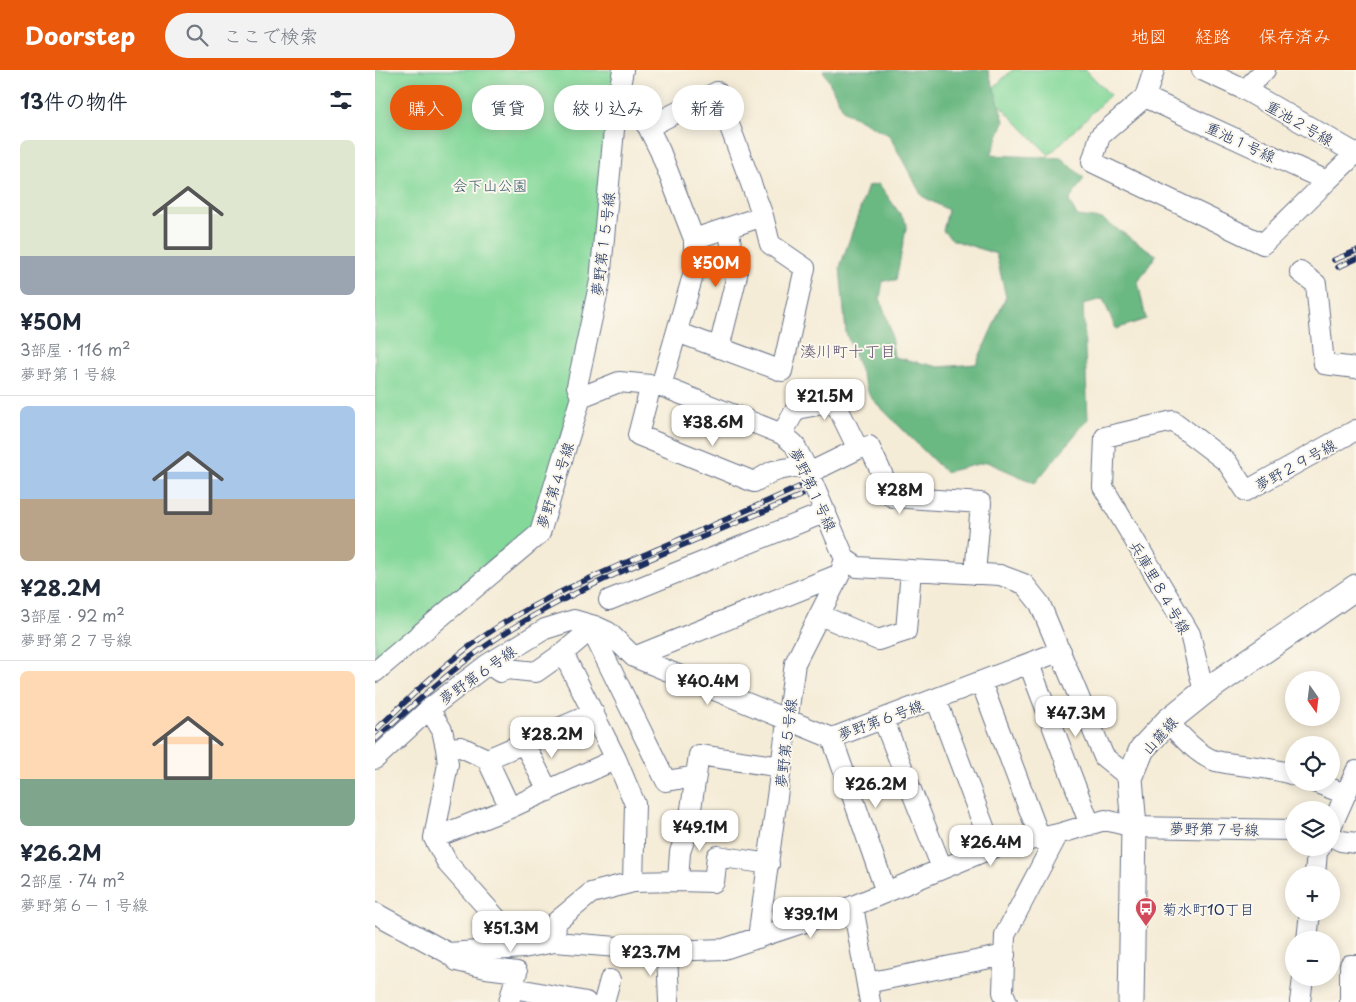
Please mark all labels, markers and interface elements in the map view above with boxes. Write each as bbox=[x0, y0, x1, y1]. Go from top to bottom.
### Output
search box bbox=[165, 13, 515, 58]
text: Doorstep bbox=[25, 17, 135, 53]
icon: search bbox=[183, 21, 211, 49]
text: ここで検索 bbox=[223, 21, 318, 49]
text: 地図 bbox=[1131, 22, 1167, 49]
text: 経路 bbox=[1195, 22, 1231, 49]
text: 保存済み bbox=[1259, 22, 1331, 49]
text: 13件の物件 bbox=[20, 84, 128, 116]
chip: 購入 bbox=[390, 85, 462, 130]
chip: 賃貸 bbox=[472, 85, 544, 130]
chip: 絞り込み bbox=[554, 85, 662, 130]
chip: 新着 bbox=[672, 85, 744, 130]
icon: filters bbox=[327, 86, 355, 114]
street label: 重池２号線 bbox=[1262, 93, 1338, 151]
street label: 重池１号線 bbox=[1202, 115, 1280, 167]
icon: home bbox=[143, 173, 233, 263]
park label: 会下山公園 bbox=[452, 173, 528, 196]
street label: 夢野第１５号線 bbox=[584, 190, 620, 298]
pin: ¥50M bbox=[686, 246, 746, 288]
text: ¥50M bbox=[693, 250, 739, 274]
text: ¥50M bbox=[20, 305, 82, 337]
text: 3部屋 · 116 m² bbox=[20, 337, 131, 361]
district label: 湊川町十丁目 bbox=[800, 338, 896, 362]
text: 夢野第１号線 bbox=[20, 361, 116, 385]
pin: ¥21.5M bbox=[784, 378, 866, 421]
text: ¥21.5M bbox=[797, 383, 853, 407]
pin: ¥38.6M bbox=[672, 404, 754, 447]
text: ¥38.6M bbox=[682, 409, 744, 433]
street label: 夢野２９号線 bbox=[1250, 432, 1340, 496]
icon: home bbox=[143, 438, 233, 528]
street label: 夢野第４号線 bbox=[529, 439, 579, 531]
street label: 夢野第１号線 bbox=[785, 443, 843, 535]
pin: ¥28M bbox=[870, 472, 930, 515]
text: ¥28M bbox=[877, 477, 923, 501]
street label: 兵庫里８４号線 bbox=[1125, 536, 1197, 638]
text: ¥28.2M bbox=[20, 571, 101, 603]
text: 3部屋 · 92 m² bbox=[20, 603, 125, 627]
text: 夢野第２７号線 bbox=[20, 627, 132, 651]
street label: 夢野第６号線 bbox=[434, 639, 520, 709]
pin: ¥40.4M bbox=[667, 664, 749, 706]
text: ¥40.4M bbox=[677, 668, 739, 692]
north arrow bbox=[1285, 671, 1340, 726]
map controls bbox=[1285, 671, 1340, 986]
street label: 夢野第６号線 bbox=[834, 693, 926, 745]
pin: ¥47.3M bbox=[1035, 696, 1117, 738]
street label: 夢野第５号線 bbox=[768, 697, 802, 789]
text: ¥47.3M bbox=[1046, 700, 1106, 724]
icon: home bbox=[143, 703, 233, 793]
street label: 山麓線 bbox=[1135, 711, 1183, 759]
pin: ¥28.2M bbox=[511, 716, 593, 759]
text: ¥28.2M bbox=[521, 721, 583, 745]
button: locate bbox=[1285, 736, 1340, 791]
pin: ¥26.2M bbox=[835, 766, 917, 809]
text: ¥26.2M bbox=[845, 771, 907, 795]
button: layers bbox=[1285, 801, 1340, 856]
pin: ¥49.1M bbox=[659, 810, 741, 852]
text: ¥49.1M bbox=[672, 814, 728, 838]
street label: 夢野第７号線 bbox=[1169, 816, 1259, 840]
pin: ¥26.4M bbox=[950, 824, 1032, 867]
text: ¥26.4M bbox=[960, 829, 1022, 853]
text: ¥26.2M bbox=[20, 836, 102, 868]
button: + bbox=[1285, 866, 1340, 921]
text: 2部屋 · 74 m² bbox=[20, 868, 125, 892]
text: 夢野第６－１号線 bbox=[20, 892, 148, 916]
pin: ¥39.1M bbox=[770, 896, 852, 939]
bus stop icon: 菊水町10丁目 bbox=[1134, 896, 1158, 927]
place label: 菊水町10丁目 bbox=[1162, 897, 1255, 920]
text: ¥39.1M bbox=[784, 901, 838, 925]
pin: ¥51.3M bbox=[470, 910, 552, 953]
text: ¥51.3M bbox=[483, 915, 539, 939]
button: − bbox=[1285, 931, 1340, 986]
pin: ¥23.7M bbox=[610, 934, 692, 977]
text: ¥23.7M bbox=[621, 939, 681, 963]

